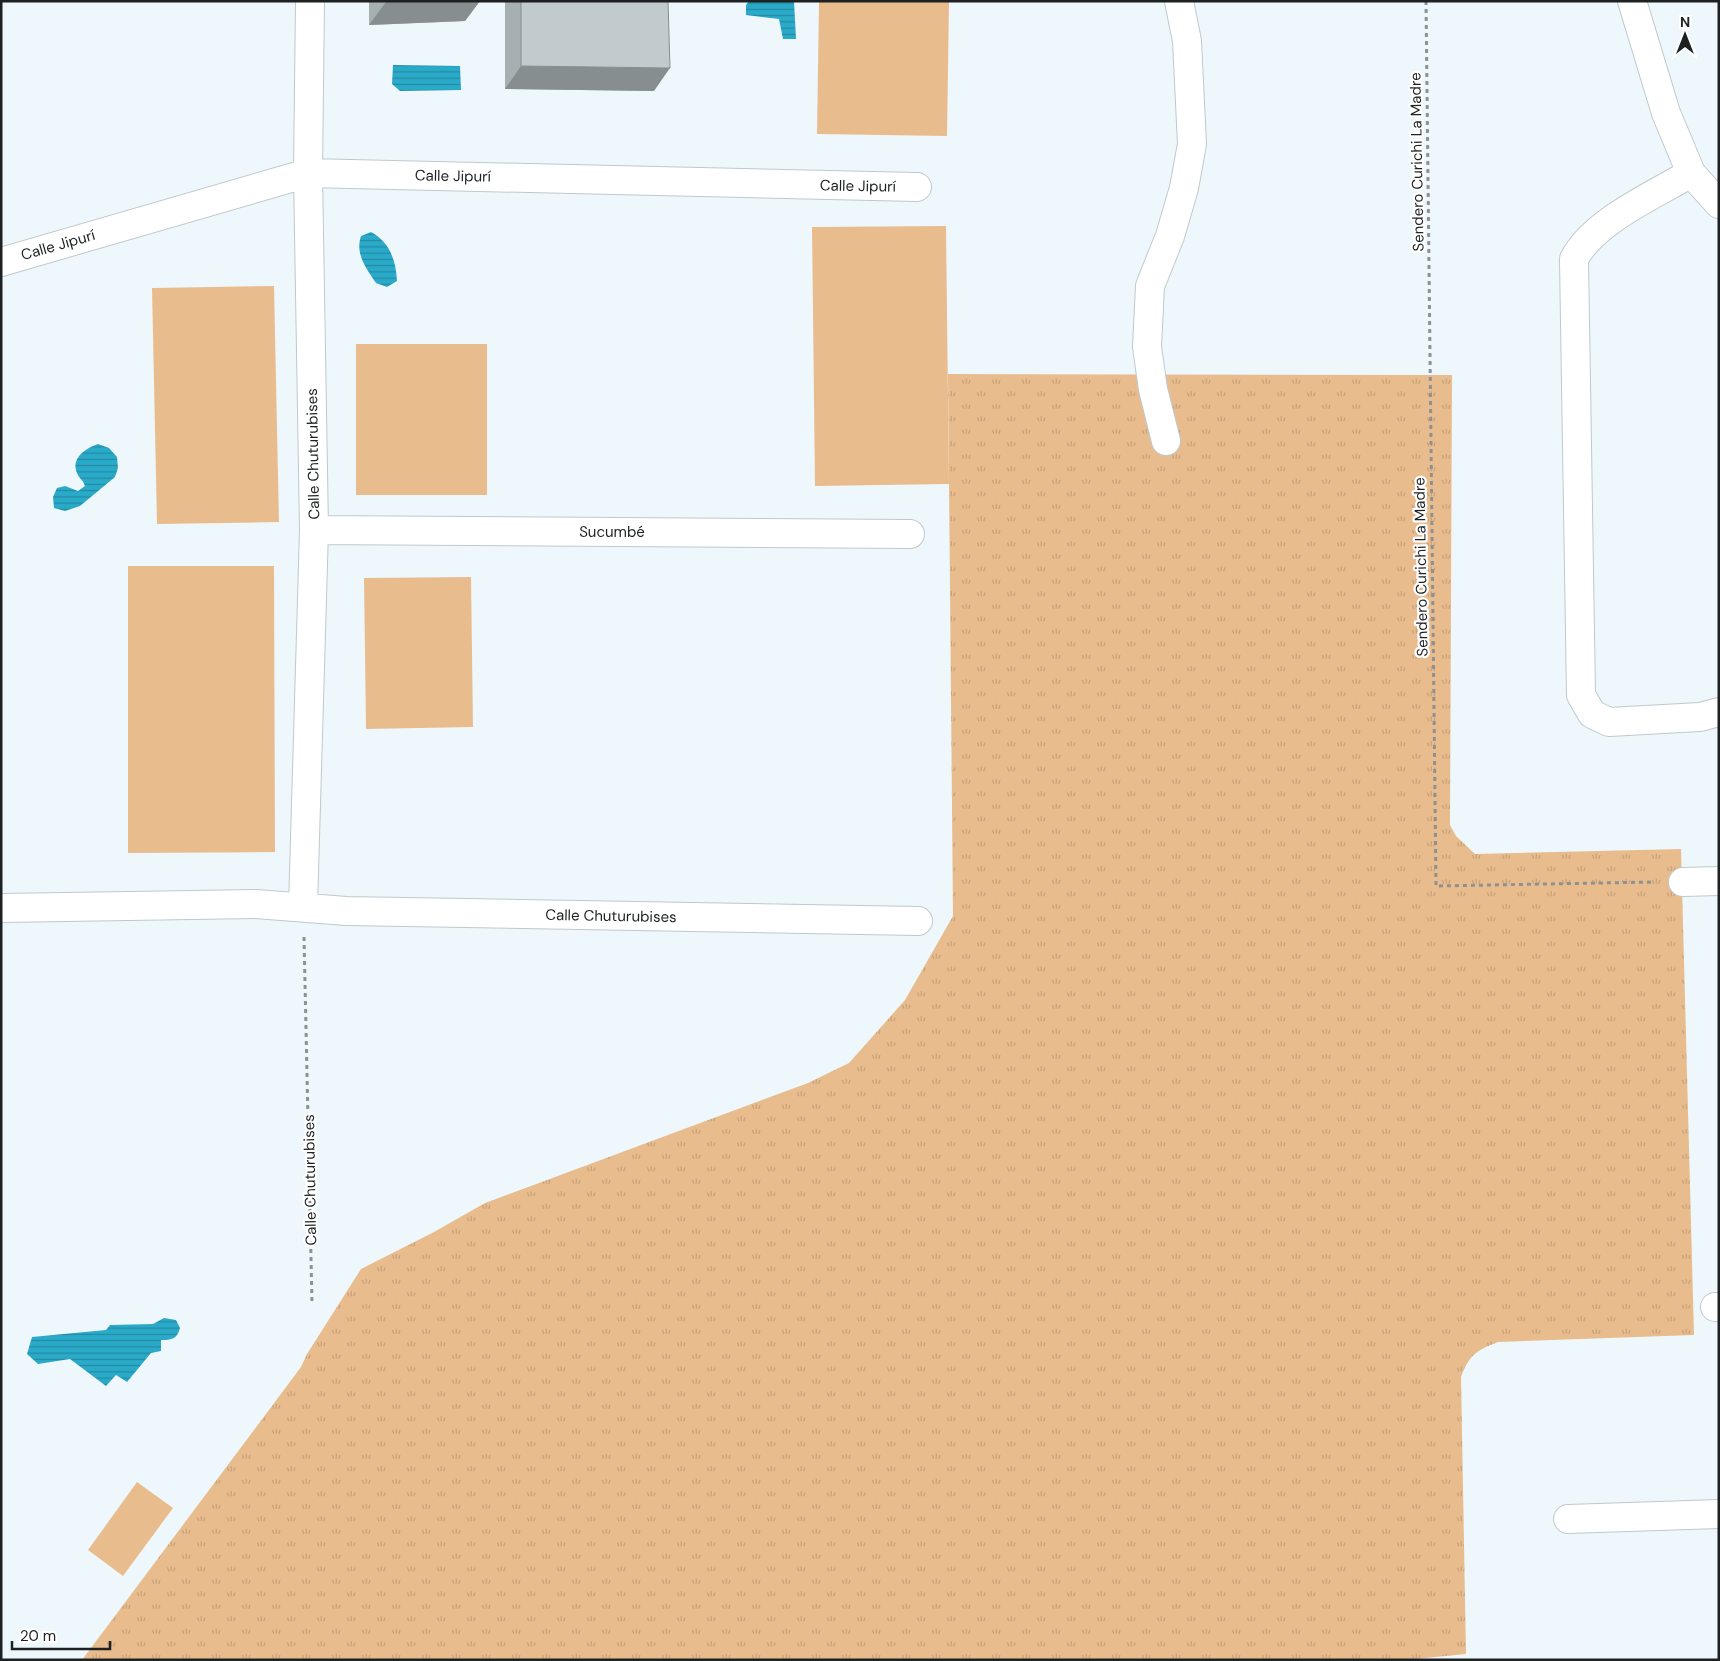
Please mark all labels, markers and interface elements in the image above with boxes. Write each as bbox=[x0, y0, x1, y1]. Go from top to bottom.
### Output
north arrow bbox=[1660, 10, 1710, 60]
text: N bbox=[1680, 13, 1690, 31]
street label: Sendero Curichi La Madre bbox=[1405, 72, 1429, 252]
street label: Calle Jipurí bbox=[415, 165, 492, 187]
street label: Calle Jipurí bbox=[820, 175, 897, 197]
street label: Calle Jipurí bbox=[19, 225, 98, 265]
street label: Calle Chuturubises bbox=[302, 388, 324, 520]
street label: Sendero Curichi La Madre bbox=[1409, 477, 1433, 657]
street label: Sucumbé bbox=[579, 522, 645, 542]
street label: Calle Chuturubises bbox=[545, 905, 677, 927]
street label: Calle Chuturubises bbox=[299, 1114, 321, 1246]
scale bar bbox=[12, 1618, 110, 1650]
text: 20 m bbox=[20, 1626, 56, 1646]

